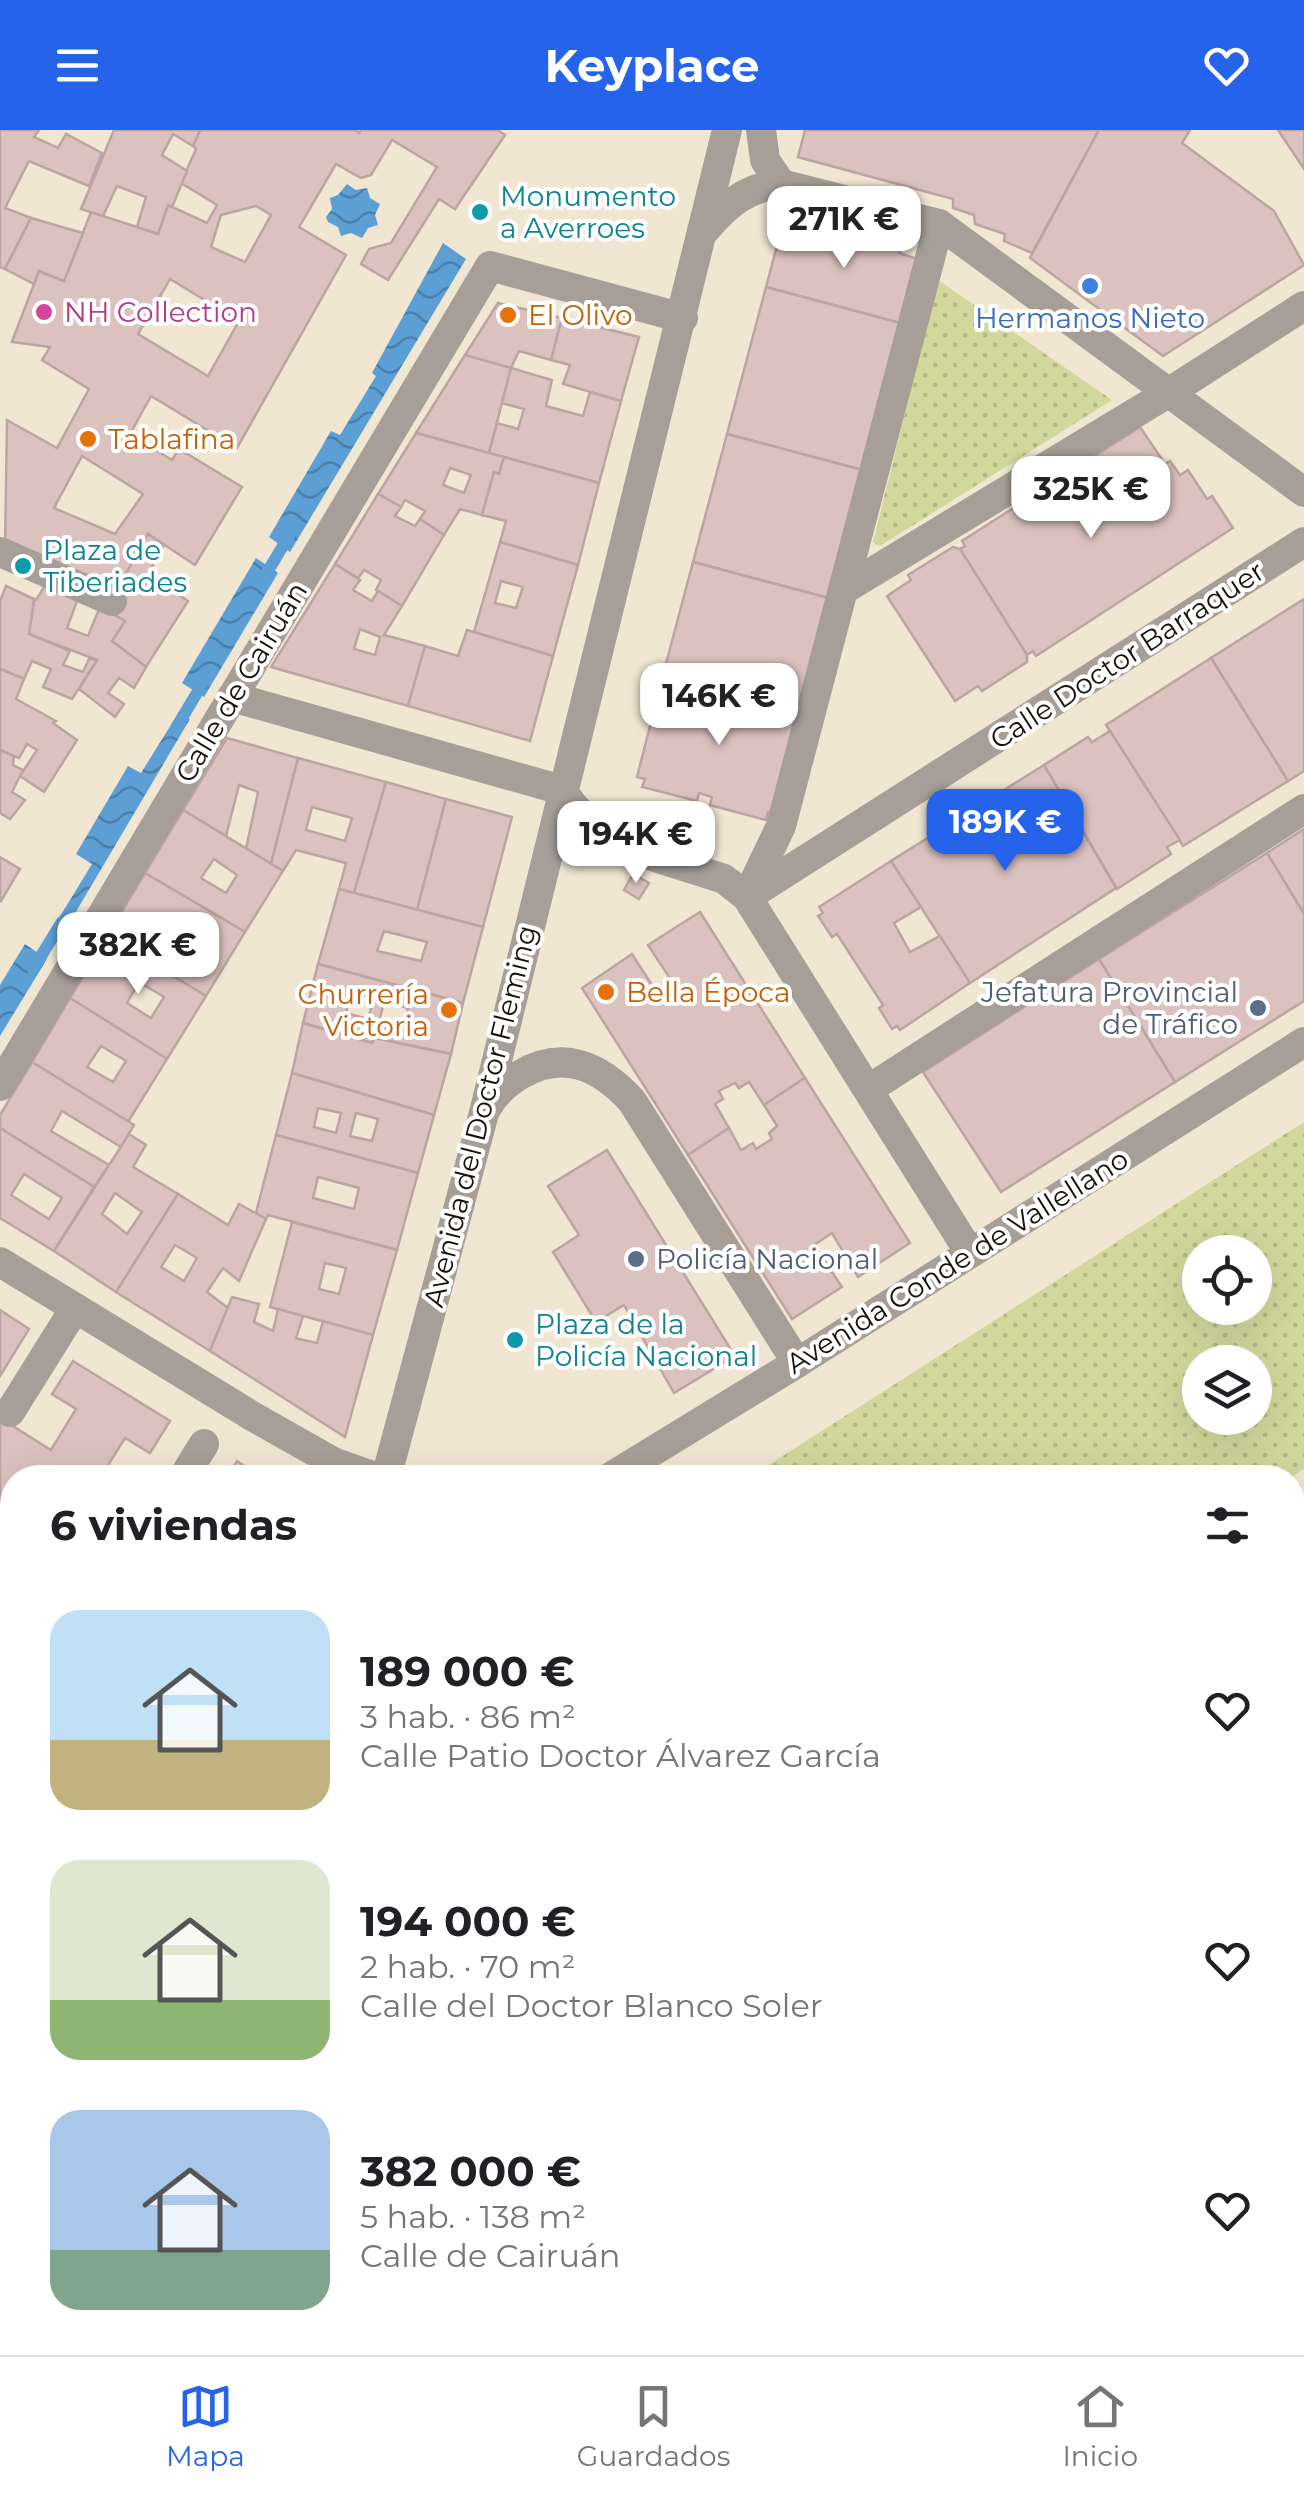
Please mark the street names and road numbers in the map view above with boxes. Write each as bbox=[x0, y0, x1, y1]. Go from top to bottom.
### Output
street label: Calle Doctor Barraquer bbox=[983, 554, 1271, 756]
street label: Calle de Cairuán bbox=[168, 576, 314, 788]
street label: Avenida del Doctor Fleming bbox=[416, 922, 544, 1310]
street label: Avenida Conde de Vallellano bbox=[780, 1141, 1134, 1381]

